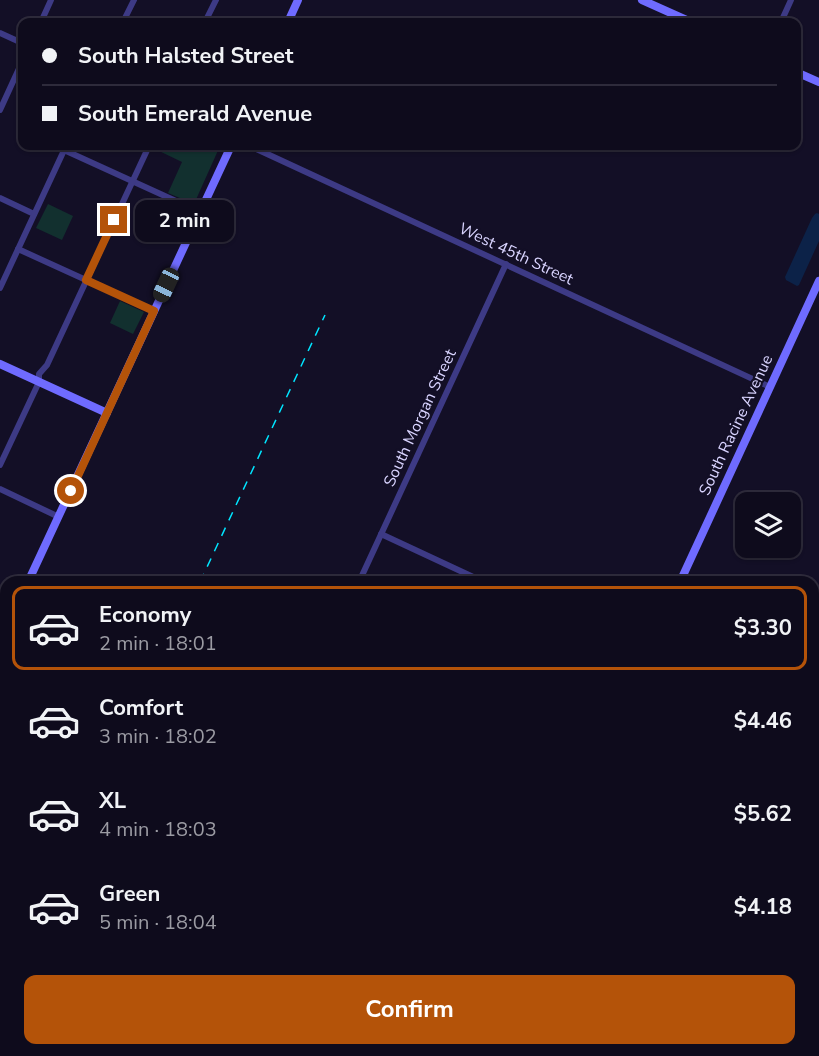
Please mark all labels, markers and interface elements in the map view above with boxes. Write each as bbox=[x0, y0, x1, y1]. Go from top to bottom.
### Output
text: South Halsted Street bbox=[78, 41, 293, 71]
text: South Emerald Avenue bbox=[78, 99, 312, 129]
callout: 2 min bbox=[135, 199, 234, 241]
route end bbox=[100, 206, 127, 233]
text: 2 min bbox=[159, 207, 210, 234]
street label: West 45th Street bbox=[455, 218, 577, 290]
car bbox=[150, 265, 182, 305]
street label: South Morgan Street bbox=[378, 345, 462, 490]
street label: South Racine Avenue bbox=[694, 351, 778, 499]
route start bbox=[57, 477, 84, 504]
map controls bbox=[735, 492, 801, 558]
button: layers bbox=[735, 492, 801, 558]
text: Economy bbox=[99, 600, 191, 630]
icon: car bbox=[27, 601, 81, 655]
text: $3.30 bbox=[734, 613, 792, 643]
text: 2 min · 18:01 bbox=[99, 630, 217, 657]
text: Comfort bbox=[99, 693, 183, 723]
icon: car bbox=[27, 694, 81, 748]
text: $4.46 bbox=[734, 706, 792, 736]
text: 3 min · 18:02 bbox=[99, 723, 217, 750]
text: XL bbox=[99, 786, 126, 816]
icon: car bbox=[27, 787, 81, 841]
text: $5.62 bbox=[734, 799, 792, 829]
text: 4 min · 18:03 bbox=[99, 816, 217, 843]
text: Green bbox=[99, 879, 160, 909]
icon: car bbox=[27, 880, 81, 934]
text: $4.18 bbox=[734, 892, 792, 922]
text: 5 min · 18:04 bbox=[99, 909, 217, 936]
button: Confirm bbox=[24, 975, 795, 1044]

